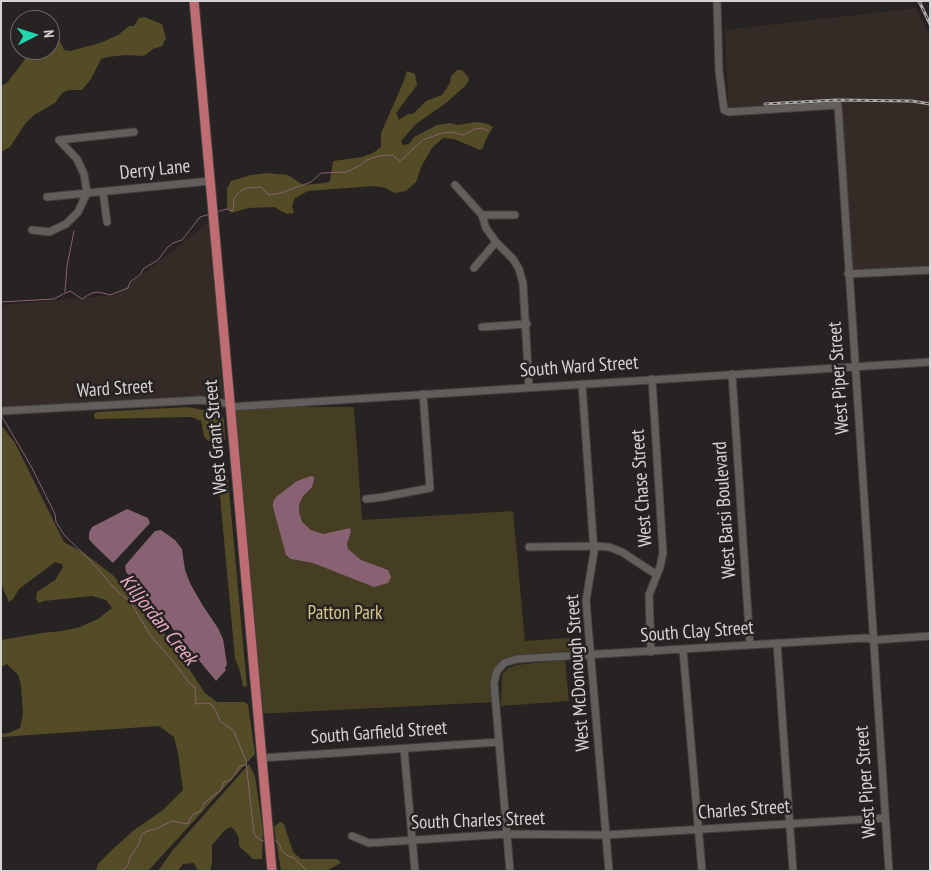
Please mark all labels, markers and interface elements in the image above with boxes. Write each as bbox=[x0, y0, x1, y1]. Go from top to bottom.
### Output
north arrow bbox=[10, 10, 60, 60]
text: N bbox=[40, 29, 58, 38]
street label: Derry Lane bbox=[119, 155, 191, 185]
street label: West Piper Street bbox=[824, 321, 854, 435]
street label: South Ward Street bbox=[519, 351, 639, 383]
street label: Ward Street bbox=[76, 375, 154, 403]
street label: West Grant Street bbox=[200, 379, 232, 495]
street label: West Chase Street bbox=[627, 428, 657, 548]
street label: West Barsi Boulevard bbox=[709, 441, 741, 579]
water label: Killjordan Creek bbox=[114, 570, 202, 670]
street label: West McDonough Street bbox=[561, 594, 595, 752]
park label: Patton Park bbox=[308, 603, 382, 625]
street label: South Clay Street bbox=[640, 617, 754, 647]
street label: South Garfield Street bbox=[310, 717, 448, 749]
street label: West Piper Street bbox=[851, 725, 881, 839]
street label: Charles Street bbox=[697, 795, 791, 825]
street label: South Charles Street bbox=[411, 807, 545, 835]

